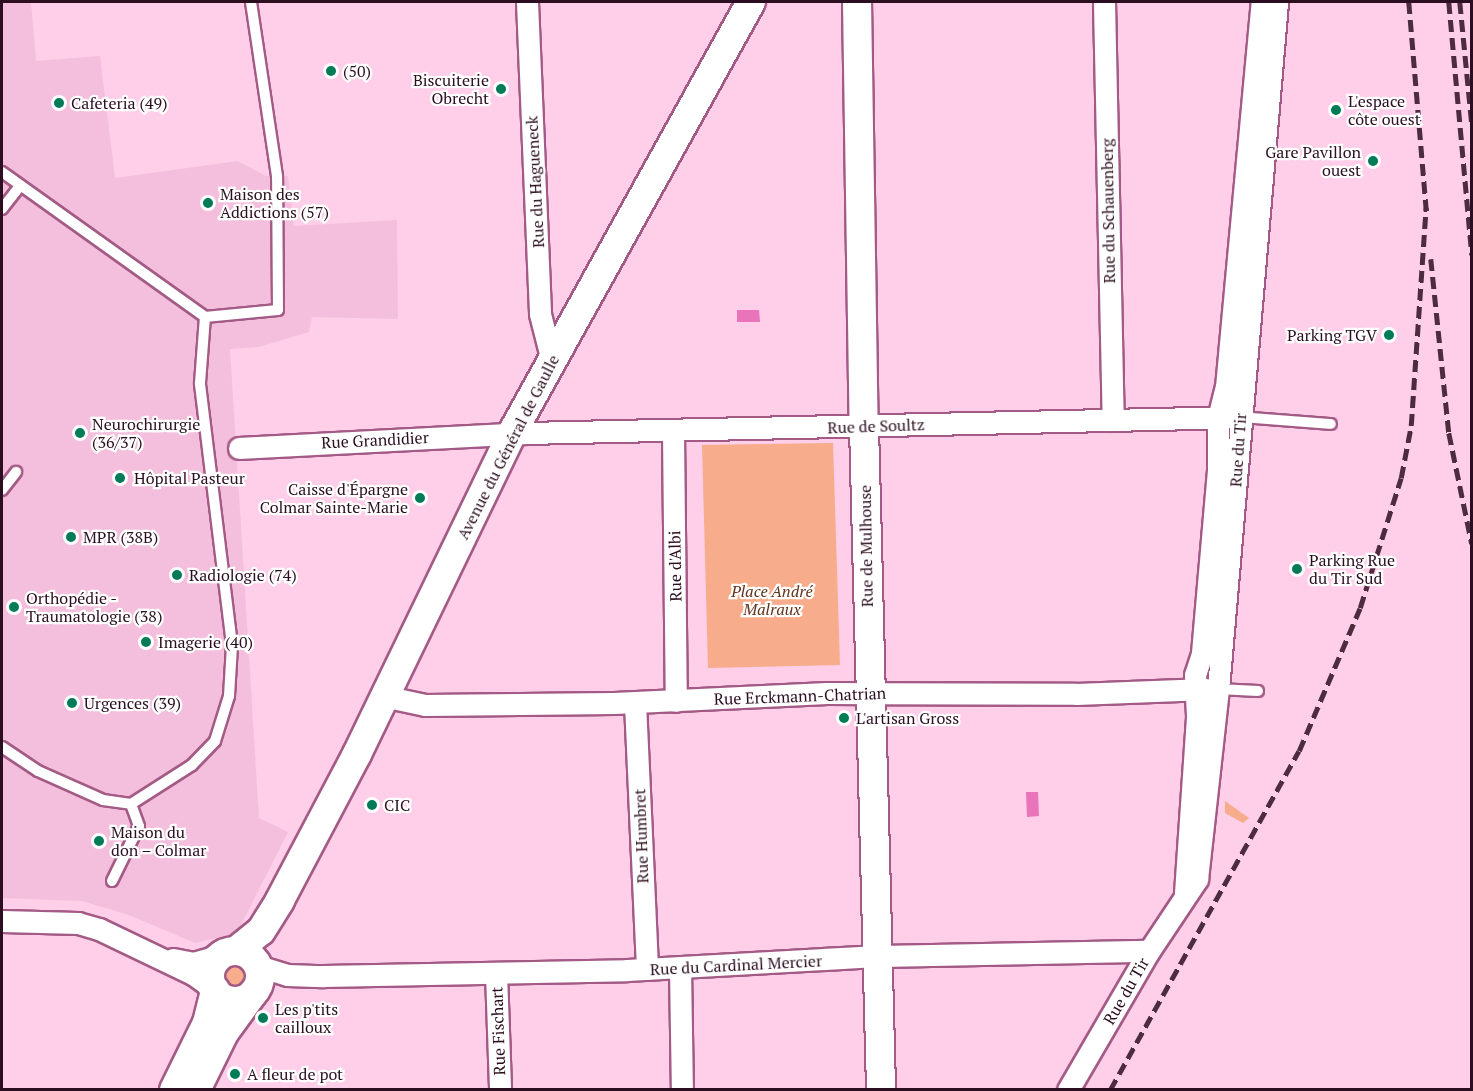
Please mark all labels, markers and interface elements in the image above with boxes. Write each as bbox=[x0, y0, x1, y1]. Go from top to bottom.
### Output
place label: (50) bbox=[343, 61, 371, 81]
marker: (50) bbox=[324, 64, 338, 78]
place label: Biscuiterie Obrecht bbox=[413, 70, 489, 108]
marker: Biscuiterie Obrecht bbox=[494, 82, 508, 96]
place label: L'espace côte ouest bbox=[1348, 91, 1421, 129]
place label: Cafeteria (49) bbox=[71, 93, 168, 113]
marker: Cafeteria (49) bbox=[52, 96, 66, 110]
marker: L'espace côte ouest bbox=[1329, 103, 1343, 117]
street label: Rue du Hagueneck bbox=[522, 116, 548, 248]
street label: Rue du Schauenberg bbox=[1097, 138, 1119, 284]
place label: Gare Pavillon ouest bbox=[1265, 142, 1361, 180]
marker: Gare Pavillon ouest bbox=[1366, 154, 1380, 168]
place label: Maison des Addictions (57) bbox=[220, 184, 329, 222]
marker: Maison des Addictions (57) bbox=[201, 196, 215, 210]
place label: Parking TGV bbox=[1287, 325, 1377, 345]
marker: Parking TGV bbox=[1382, 328, 1396, 342]
street label: Avenue du Général de Gaulle bbox=[453, 352, 563, 542]
street label: Rue du Tir bbox=[1226, 412, 1250, 488]
place label: Neurochirurgie (36/37) bbox=[92, 414, 200, 452]
street label: Rue de Soultz bbox=[827, 415, 925, 437]
marker: Neurochirurgie (36/37) bbox=[73, 426, 87, 440]
street label: Rue Grandidier bbox=[321, 428, 429, 452]
place label: Hôpital Pasteur bbox=[134, 468, 245, 488]
marker: Hôpital Pasteur bbox=[111, 469, 129, 487]
place label: Caisse d'Épargne Colmar Sainte-Marie bbox=[260, 479, 408, 517]
street label: Rue de Mulhouse bbox=[855, 485, 877, 607]
marker: Caisse d'Épargne Colmar Sainte-Marie bbox=[413, 491, 427, 505]
place label: MPR (38B) bbox=[83, 527, 158, 547]
marker: MPR (38B) bbox=[64, 530, 78, 544]
street label: Rue d'Albi bbox=[665, 530, 685, 602]
place label: Parking Rue du Tir Sud bbox=[1309, 550, 1395, 588]
marker: Parking Rue du Tir Sud bbox=[1290, 562, 1304, 576]
place label: Radiologie (74) bbox=[189, 565, 297, 585]
marker: Radiologie (74) bbox=[170, 568, 184, 582]
park label: Place André Malraux bbox=[731, 581, 813, 619]
place label: Orthopédie - Traumatologie (38) bbox=[26, 588, 162, 626]
marker: Orthopédie - Traumatologie (38) bbox=[7, 600, 21, 614]
place label: Imagerie (40) bbox=[158, 632, 253, 652]
marker: Imagerie (40) bbox=[139, 635, 153, 649]
street label: Rue Erckmann-Chatrian bbox=[714, 683, 886, 709]
place label: Urgences (39) bbox=[84, 693, 181, 713]
marker: Urgences (39) bbox=[65, 696, 79, 710]
place label: L'artisan Gross bbox=[856, 708, 959, 728]
marker: L'artisan Gross bbox=[837, 711, 851, 725]
street label: Rue Humbret bbox=[630, 788, 652, 884]
place label: CIC bbox=[384, 795, 410, 815]
marker: CIC bbox=[365, 798, 379, 812]
place label: Maison du don – Colmar bbox=[111, 822, 208, 860]
marker: Maison du don – Colmar bbox=[92, 834, 106, 848]
street label: Rue du Cardinal Mercier bbox=[649, 951, 823, 979]
street label: Rue du Tir bbox=[1099, 954, 1153, 1028]
street label: Rue Fischart bbox=[487, 986, 509, 1076]
place label: Les p'tits cailloux bbox=[275, 999, 338, 1037]
marker: Les p'tits cailloux bbox=[256, 1011, 270, 1025]
place label: A fleur de pot bbox=[247, 1064, 343, 1084]
marker: A fleur de pot bbox=[228, 1067, 242, 1081]

